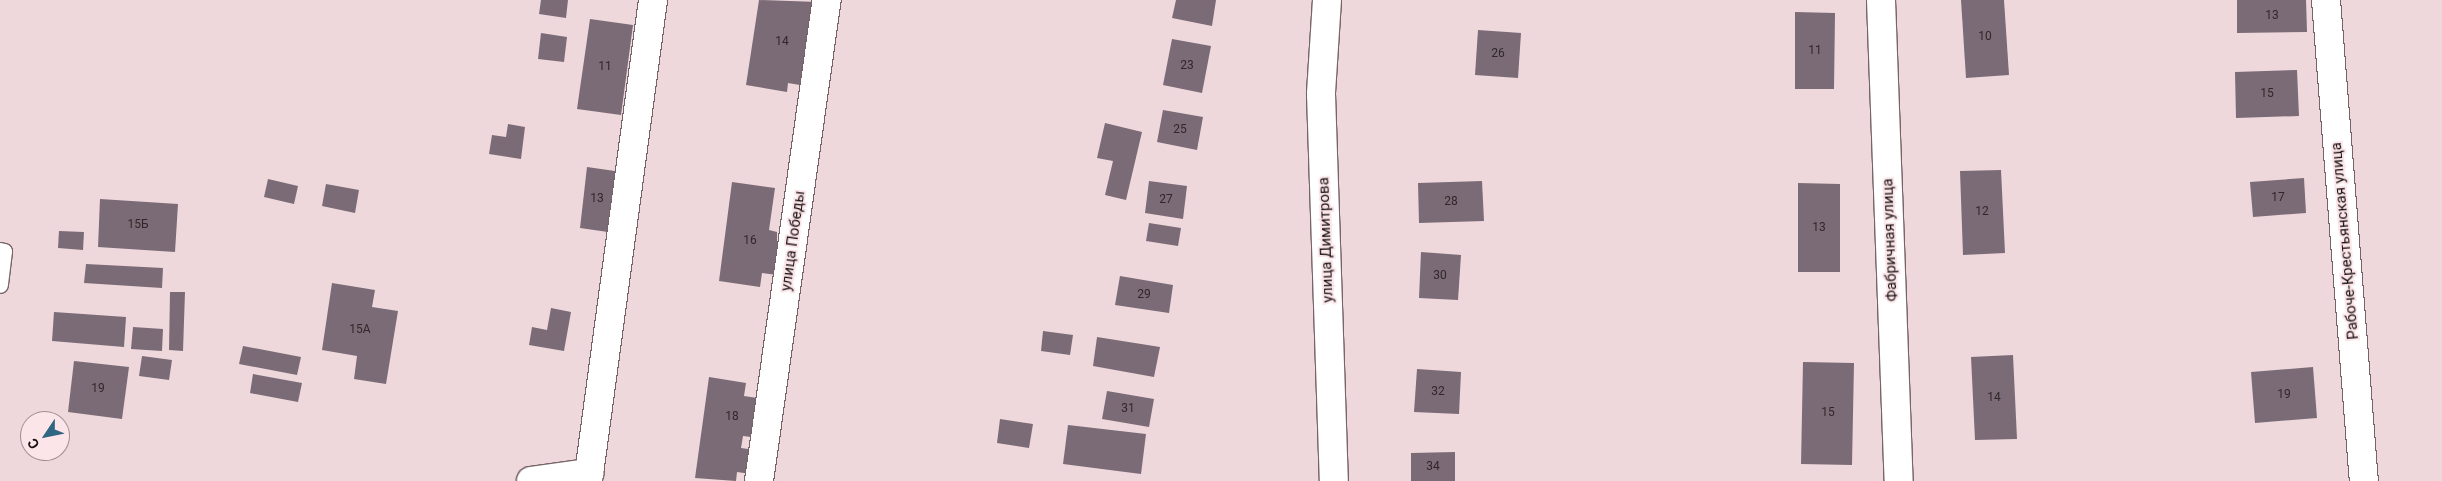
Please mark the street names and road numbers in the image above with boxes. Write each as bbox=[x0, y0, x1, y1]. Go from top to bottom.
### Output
street label: Рабоче-Крестьянская улица bbox=[2327, 142, 2363, 340]
street label: улица Димитрова bbox=[1315, 177, 1337, 303]
street label: Фабричная улица bbox=[1879, 178, 1901, 302]
street label: улица Победы bbox=[777, 190, 809, 292]

